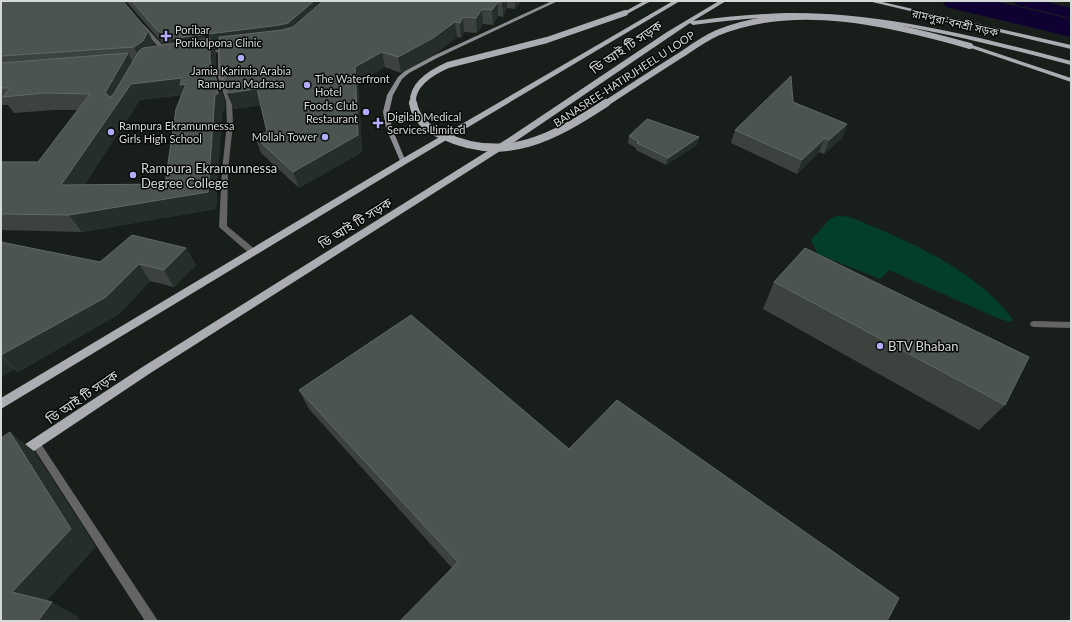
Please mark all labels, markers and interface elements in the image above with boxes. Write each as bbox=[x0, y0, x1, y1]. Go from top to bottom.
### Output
street label: রামপুরা-বনশ্রী সড়ক bbox=[910, 6, 1000, 40]
street label: ডি আই টি সড়ক bbox=[586, 17, 665, 77]
place label: Poribar Porikolpona Clinic bbox=[175, 23, 262, 49]
street label: BANASREE-HATIRJHEEL U LOOP bbox=[551, 28, 697, 129]
marker: Poribar Porikolpona Clinic bbox=[160, 30, 172, 42]
marker: Jamia Karimia Arabia Rampura Madrasa bbox=[236, 53, 246, 63]
place label: Jamia Karimia Arabia Rampura Madrasa bbox=[191, 64, 291, 90]
place label: The Waterfront Hotel bbox=[315, 72, 390, 98]
marker: The Waterfront Hotel bbox=[302, 80, 312, 90]
place label: Foods Club Restaurant bbox=[304, 99, 358, 125]
marker: Foods Club Restaurant bbox=[361, 107, 371, 117]
place label: Digilab Medical Services Limited bbox=[387, 110, 465, 136]
marker: Digilab Medical Services Limited bbox=[372, 117, 384, 129]
place label: Rampura Ekramunnessa Girls High School bbox=[119, 119, 234, 145]
marker: Rampura Ekramunnessa Girls High School bbox=[106, 127, 116, 137]
place label: Mollah Tower bbox=[252, 130, 317, 143]
marker: Mollah Tower bbox=[320, 132, 330, 142]
place label: Rampura Ekramunnessa Degree College bbox=[141, 160, 277, 191]
marker: Rampura Ekramunnessa Degree College bbox=[128, 170, 138, 180]
street label: ডি আই টি সড়ক bbox=[315, 194, 395, 252]
place label: BTV Bhaban bbox=[888, 338, 959, 354]
marker: BTV Bhaban bbox=[875, 341, 885, 351]
street label: ডি আই টি সড়ক bbox=[42, 367, 121, 427]

